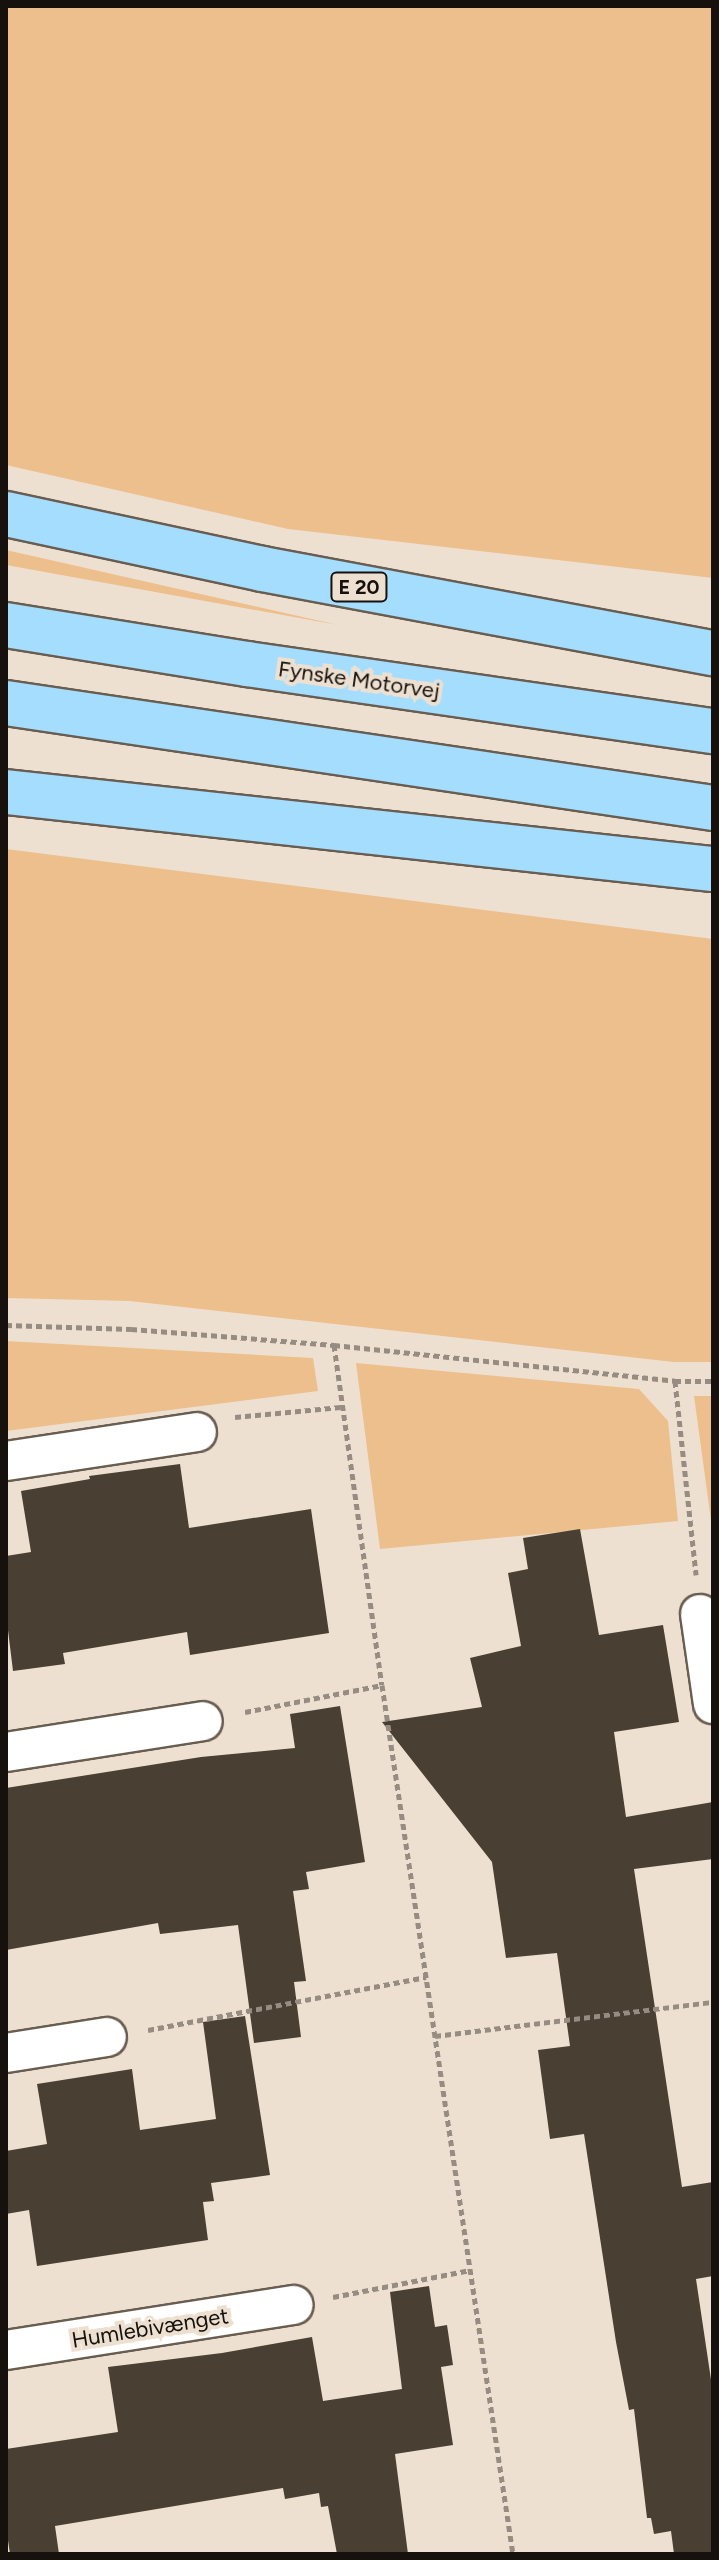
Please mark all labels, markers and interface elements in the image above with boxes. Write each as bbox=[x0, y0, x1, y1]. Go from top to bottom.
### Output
road number: E 20 bbox=[329, 571, 389, 603]
street label: Fynske Motorvej bbox=[277, 656, 441, 704]
street label: Humlebivænget bbox=[70, 2303, 230, 2353]

